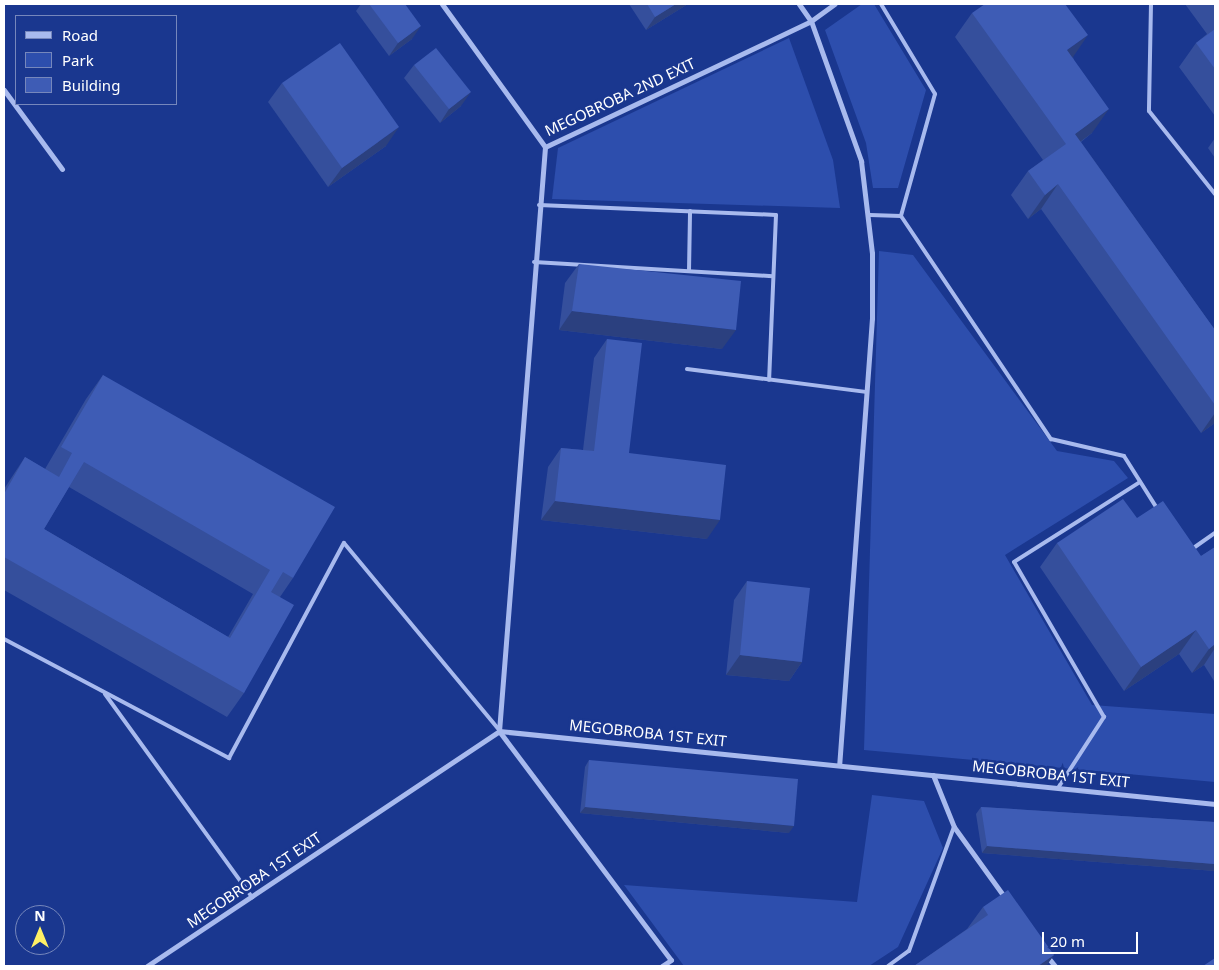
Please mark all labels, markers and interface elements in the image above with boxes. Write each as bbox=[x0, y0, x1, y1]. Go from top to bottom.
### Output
legend bbox=[15, 15, 178, 105]
text: Road bbox=[62, 25, 98, 45]
text: Park bbox=[62, 50, 94, 70]
street label: MEGOBROBA 2ND EXIT bbox=[542, 54, 698, 140]
text: Building bbox=[62, 75, 120, 95]
street label: MEGOBROBA 1ST EXIT bbox=[568, 716, 728, 750]
street label: MEGOBROBA 1ST EXIT bbox=[971, 757, 1131, 791]
street label: MEGOBROBA 1ST EXIT bbox=[183, 828, 325, 932]
north arrow bbox=[15, 905, 65, 955]
text: N bbox=[34, 906, 46, 925]
scale bar bbox=[1044, 922, 1140, 954]
text: 20 m bbox=[1050, 931, 1085, 951]

